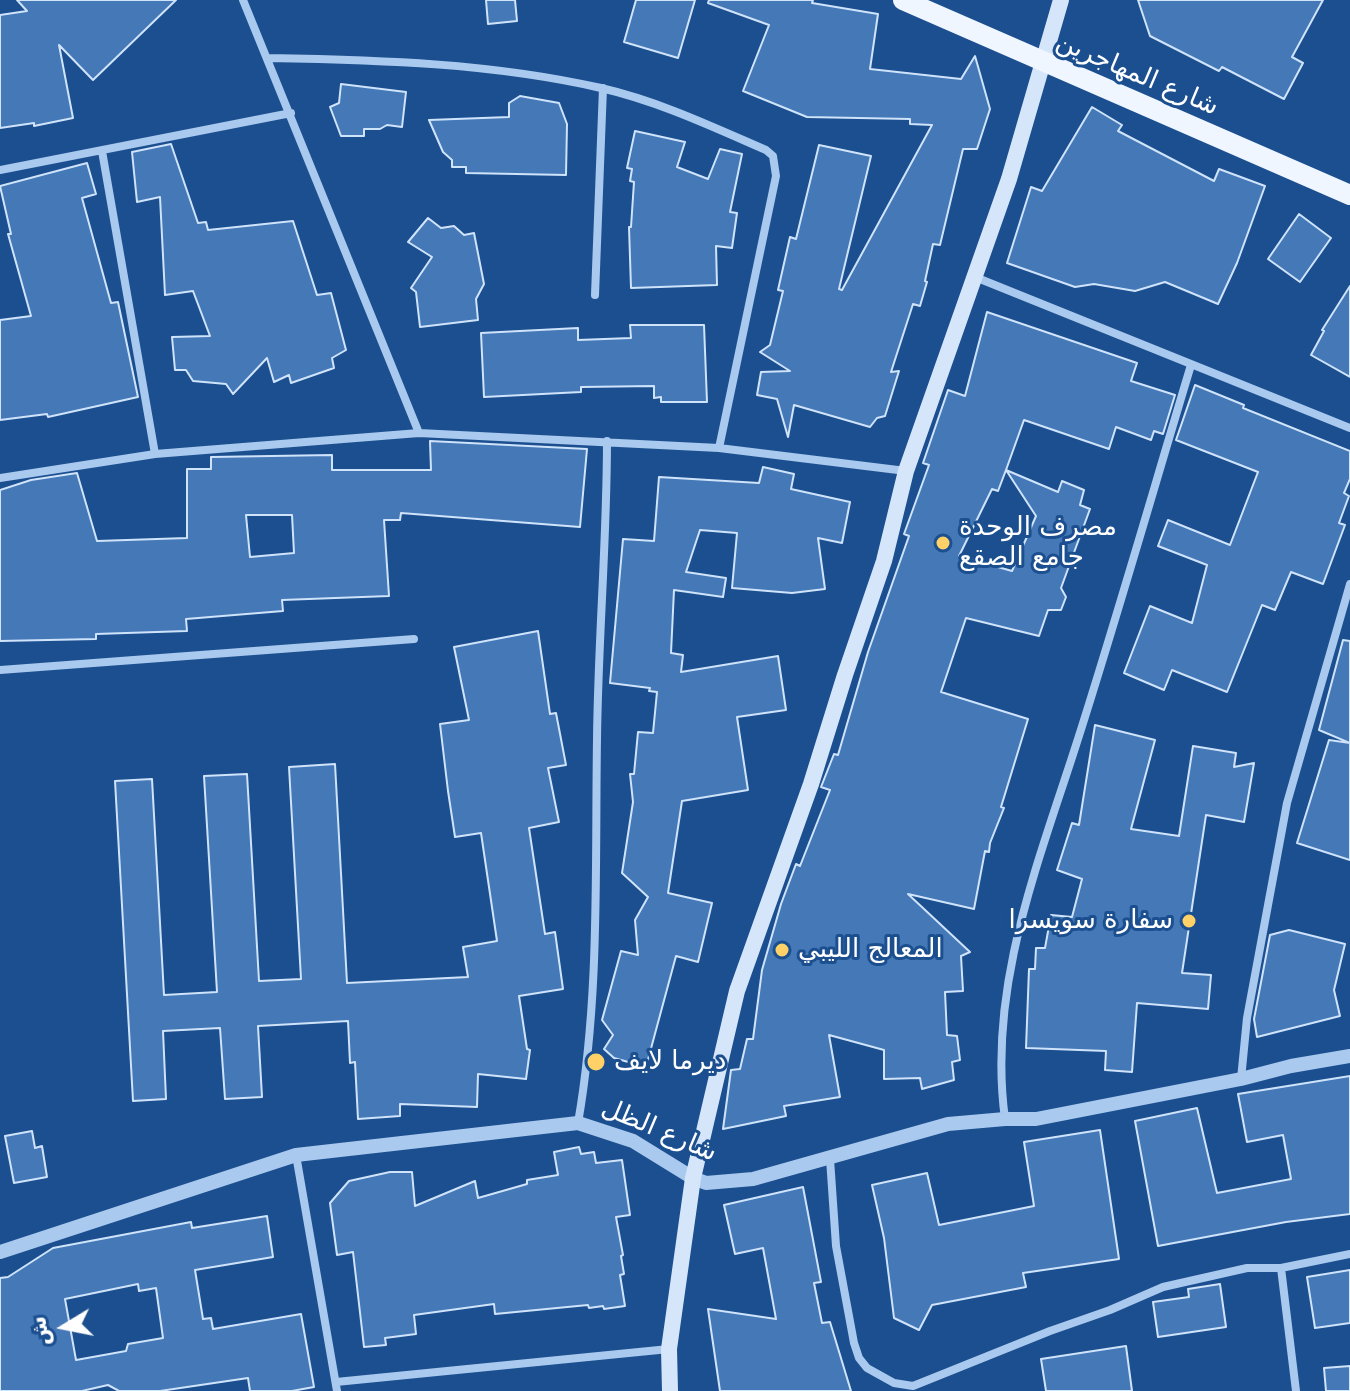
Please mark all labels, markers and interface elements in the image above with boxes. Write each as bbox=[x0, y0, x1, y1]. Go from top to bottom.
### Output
street label: شارع المهاجرين bbox=[1051, 27, 1223, 123]
place label: مصرف الوحدة جامع الصقع bbox=[959, 512, 1117, 574]
marker: مصرف الوحدة جامع الصقع bbox=[934, 534, 952, 552]
place label: سفارة سويسرا bbox=[1008, 905, 1173, 937]
marker: سفارة سويسرا bbox=[1180, 912, 1198, 930]
place label: المعالج الليبي bbox=[798, 934, 943, 966]
marker: المعالج الليبي bbox=[773, 941, 791, 959]
place label: ديرما لايف bbox=[614, 1046, 726, 1078]
marker: ديرما لايف bbox=[585, 1051, 607, 1073]
street label: شارع الظل bbox=[597, 1093, 721, 1169]
north arrow bbox=[24, 1287, 104, 1367]
text: ش bbox=[25, 1314, 55, 1348]

